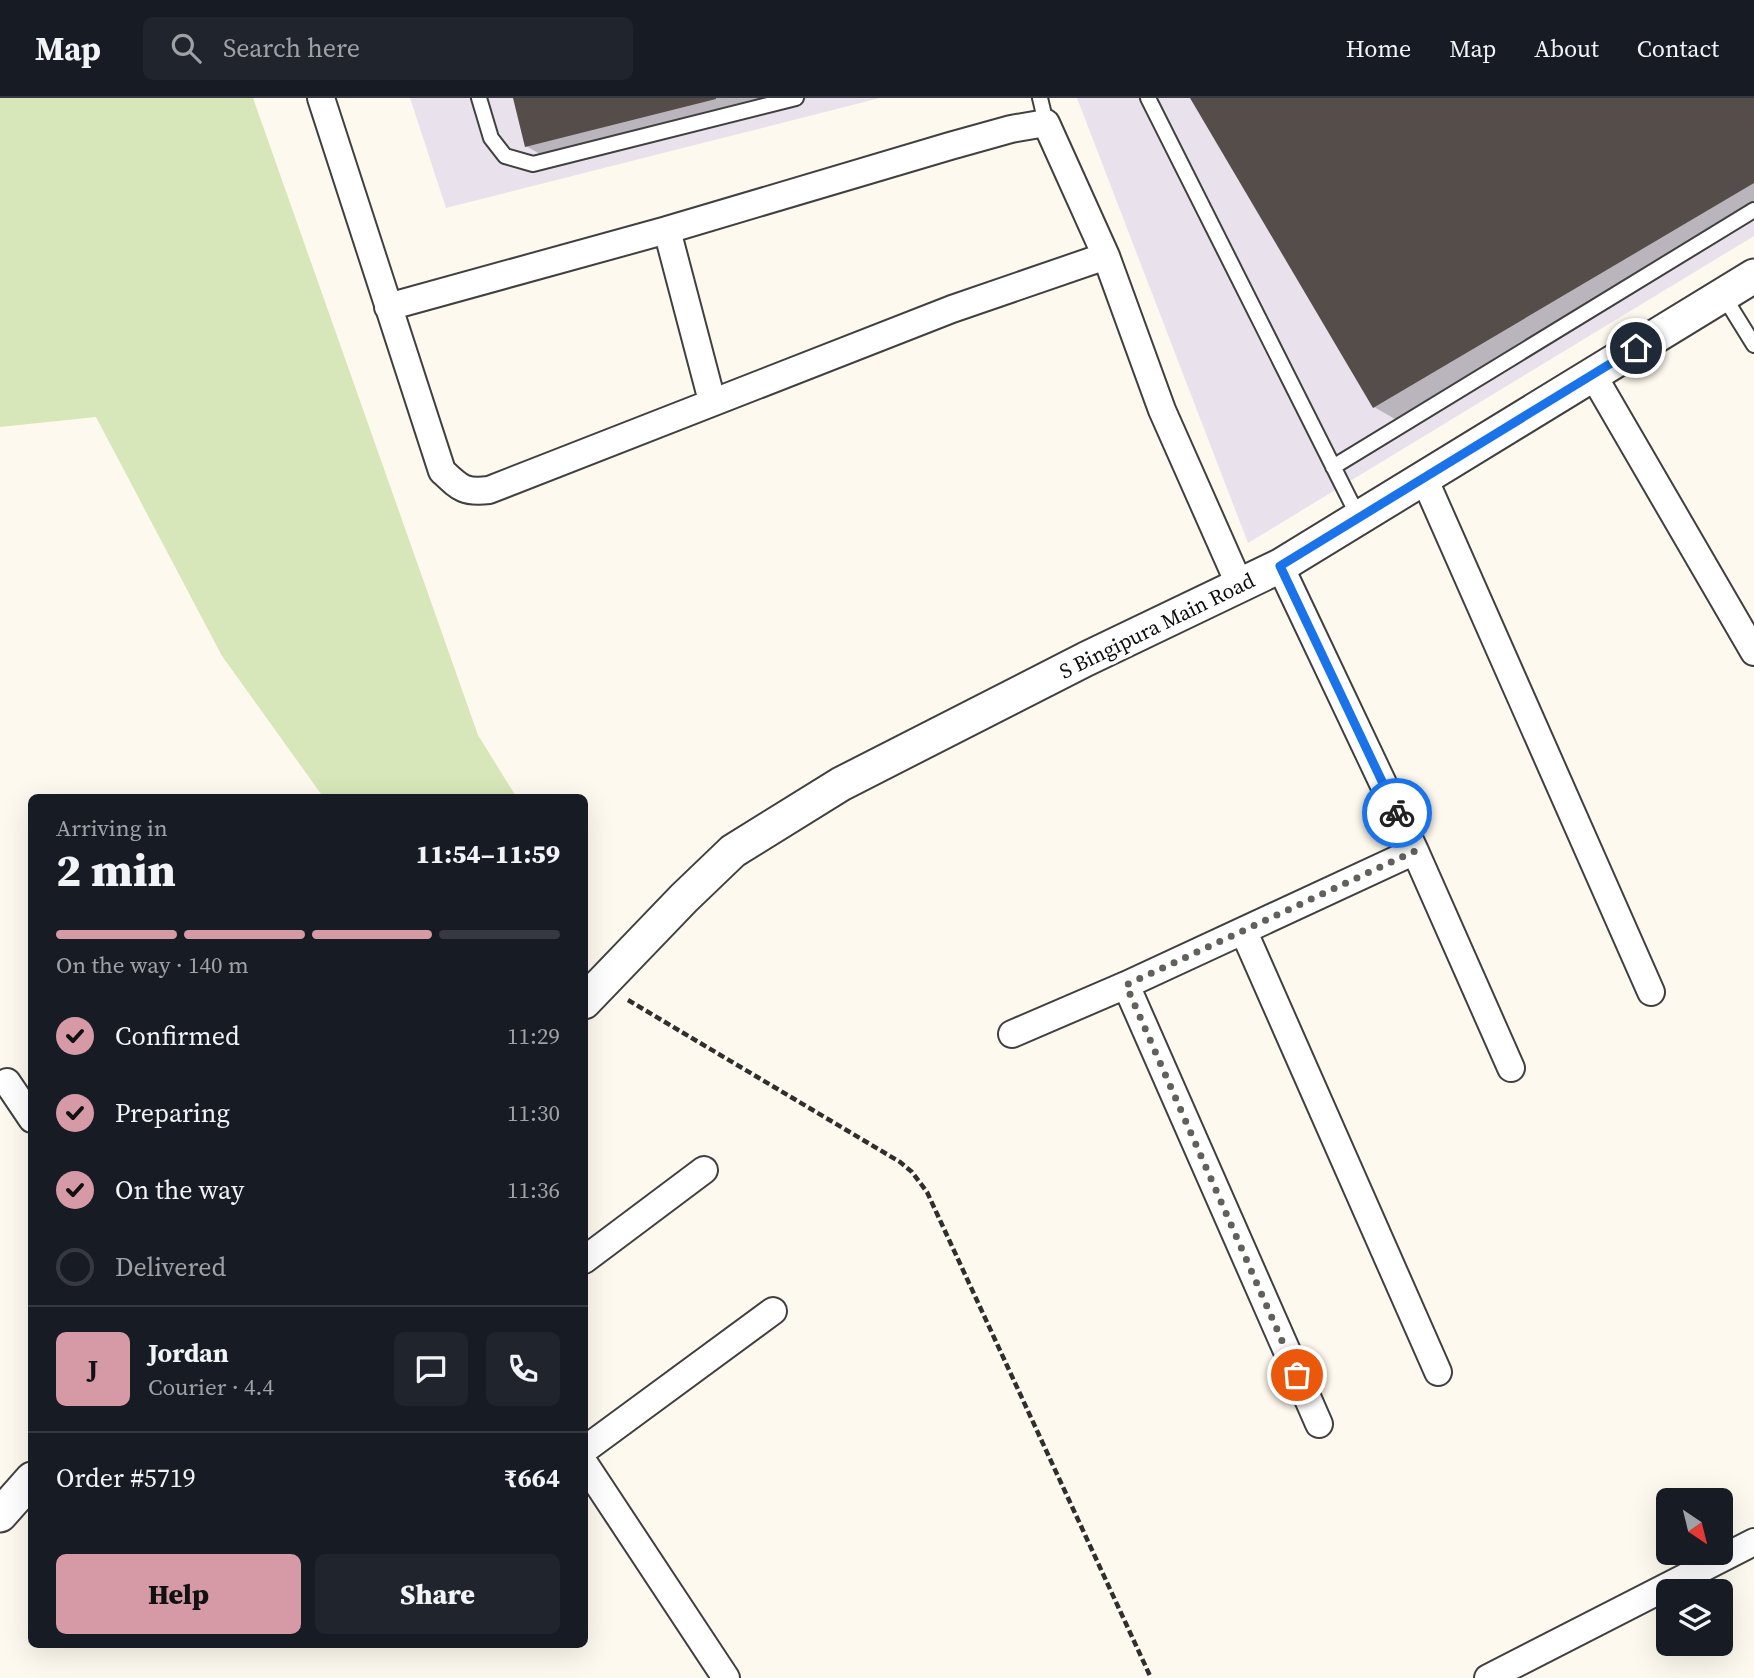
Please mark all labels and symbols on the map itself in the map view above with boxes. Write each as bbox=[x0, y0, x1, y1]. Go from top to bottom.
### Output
pin bbox=[1606, 318, 1666, 378]
street label: S Bingipura Main Road bbox=[1054, 566, 1259, 685]
courier bbox=[1362, 778, 1432, 848]
pin bbox=[1267, 1345, 1327, 1405]
north arrow bbox=[1656, 1488, 1732, 1564]

